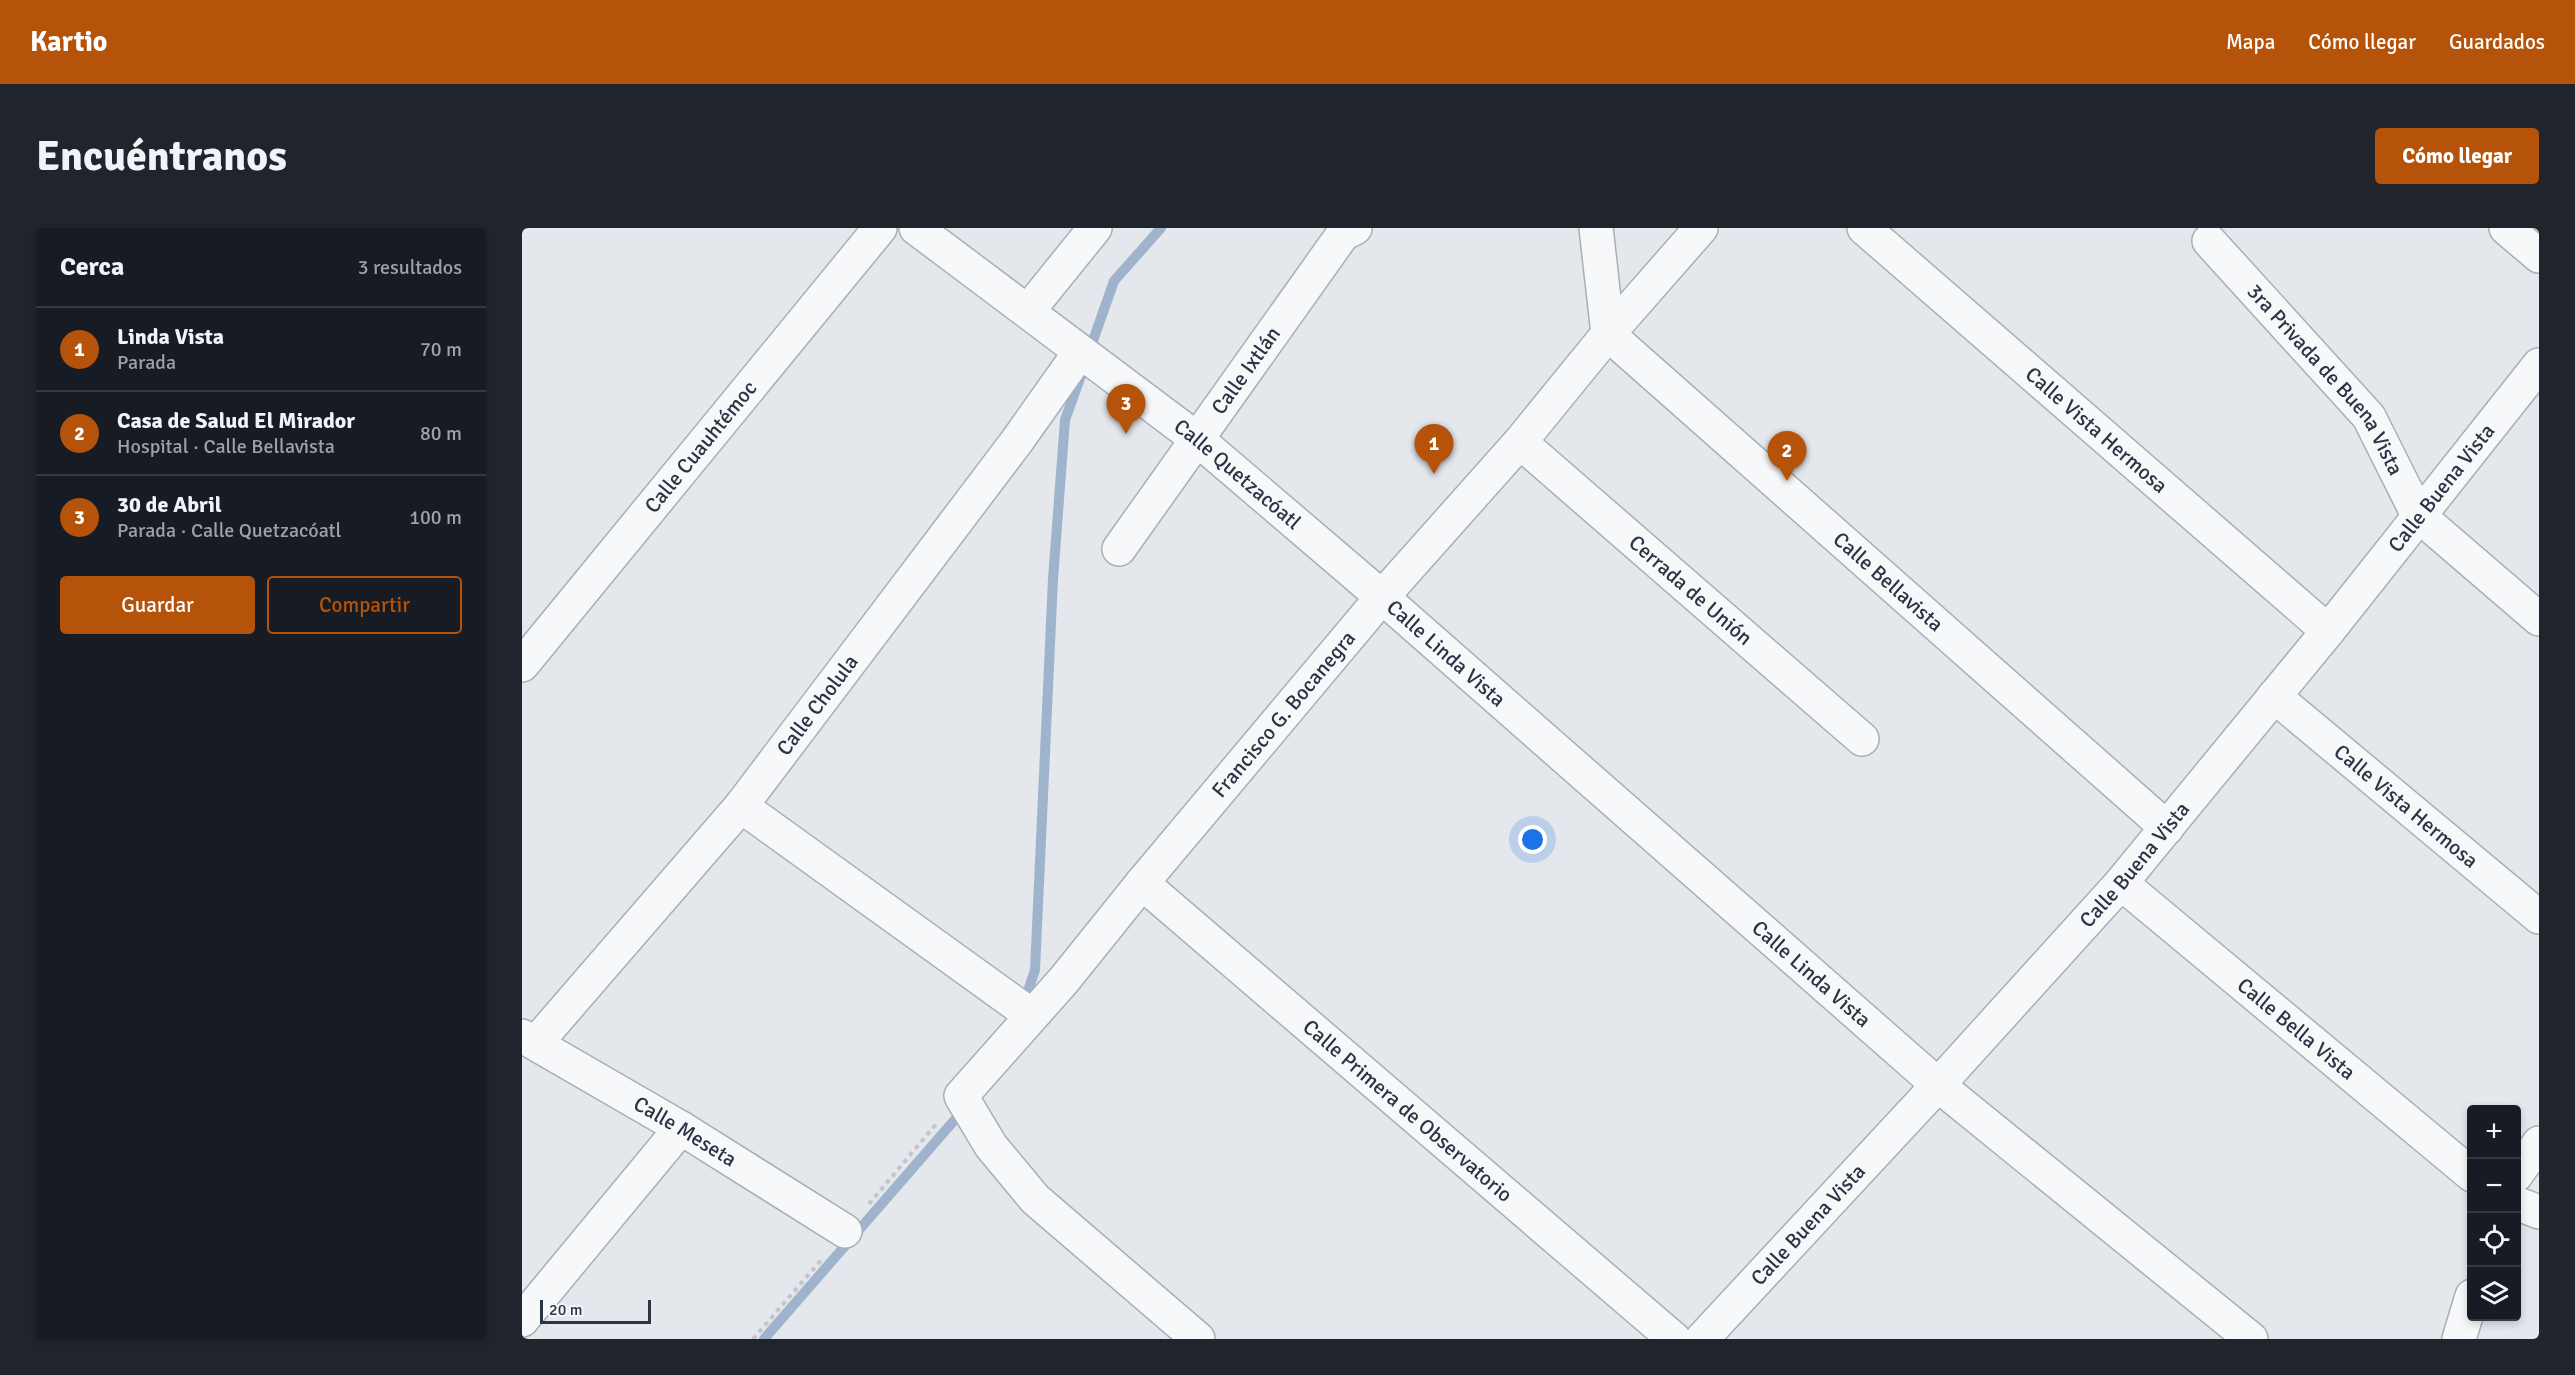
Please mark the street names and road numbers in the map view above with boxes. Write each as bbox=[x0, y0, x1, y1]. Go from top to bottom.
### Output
street label: 3ra Privada de Buena Vista bbox=[2242, 279, 2409, 480]
street label: Calle Ixtlán bbox=[1206, 321, 1286, 420]
street label: Calle Vista Hermosa bbox=[2020, 361, 2173, 499]
street label: Calle Cuauhtémoc bbox=[639, 375, 763, 518]
street label: Calle Quetzacóatl bbox=[1169, 413, 1306, 535]
street label: Calle Buena Vista bbox=[2383, 418, 2500, 557]
street label: Calle Bellavista bbox=[1828, 526, 1949, 637]
street label: Cerrada de Unión bbox=[1623, 529, 1758, 651]
street label: Calle Linda Vista bbox=[1381, 594, 1511, 712]
street label: Francisco G. Bocanegra bbox=[1206, 626, 1361, 803]
street label: Calle Cholula bbox=[771, 649, 864, 761]
street label: Calle Vista Hermosa bbox=[2329, 739, 2483, 874]
street label: Calle Buena Vista bbox=[2074, 797, 2195, 933]
street label: Calle Linda Vista bbox=[1747, 915, 1876, 1033]
street label: Calle Bella Vista bbox=[2232, 972, 2361, 1085]
street label: Calle Primera de Observatorio bbox=[1298, 1014, 1518, 1208]
street label: Calle Meseta bbox=[629, 1090, 741, 1173]
street label: Calle Buena Vista bbox=[1745, 1158, 1871, 1291]

